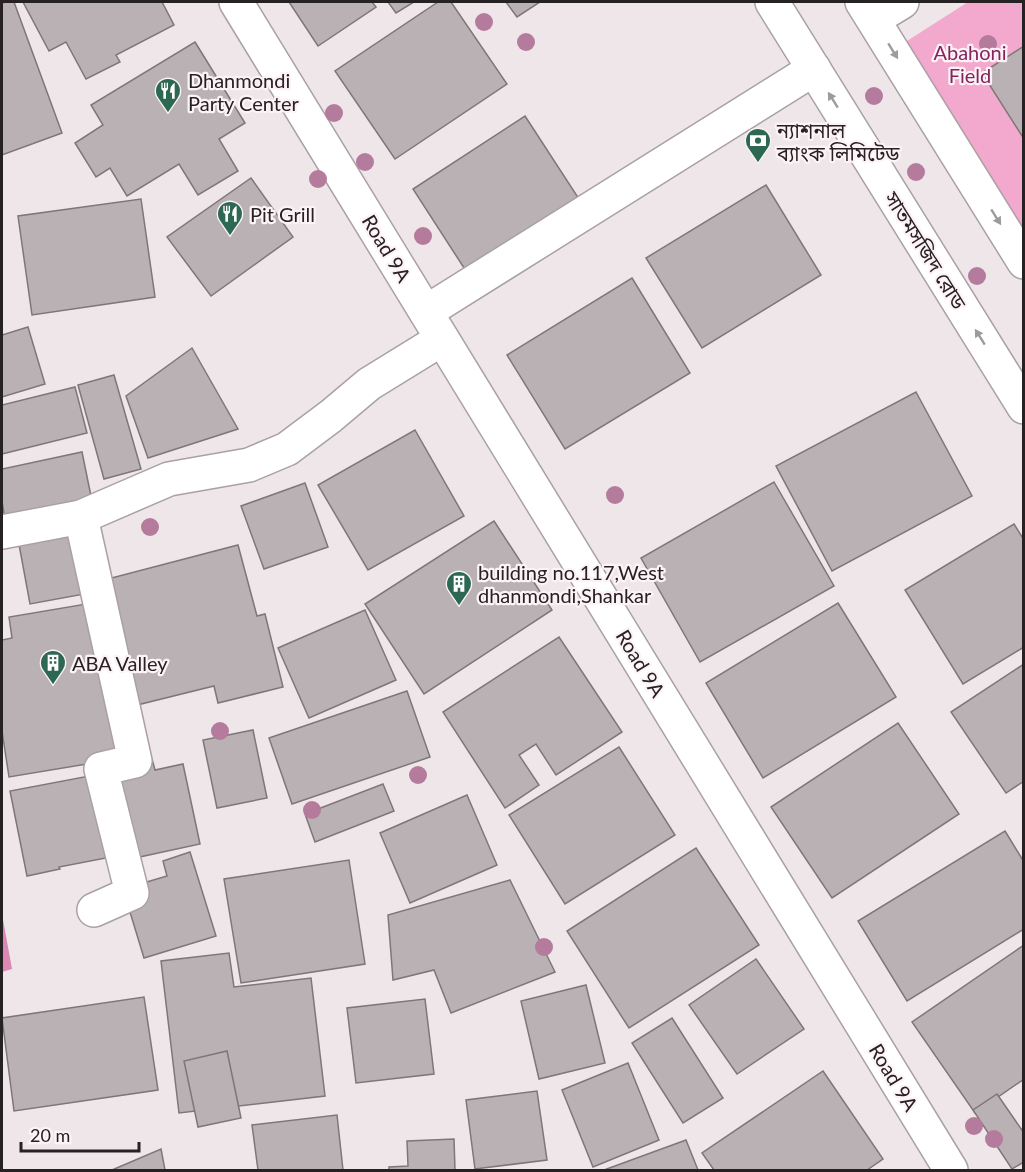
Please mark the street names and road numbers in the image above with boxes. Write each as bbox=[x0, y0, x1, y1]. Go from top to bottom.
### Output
street label: সাতমসজিদ রোড bbox=[880, 186, 972, 314]
street label: Road 9A bbox=[357, 210, 417, 287]
street label: Road 9A bbox=[611, 625, 671, 702]
street label: Road 9A bbox=[864, 1039, 924, 1116]

